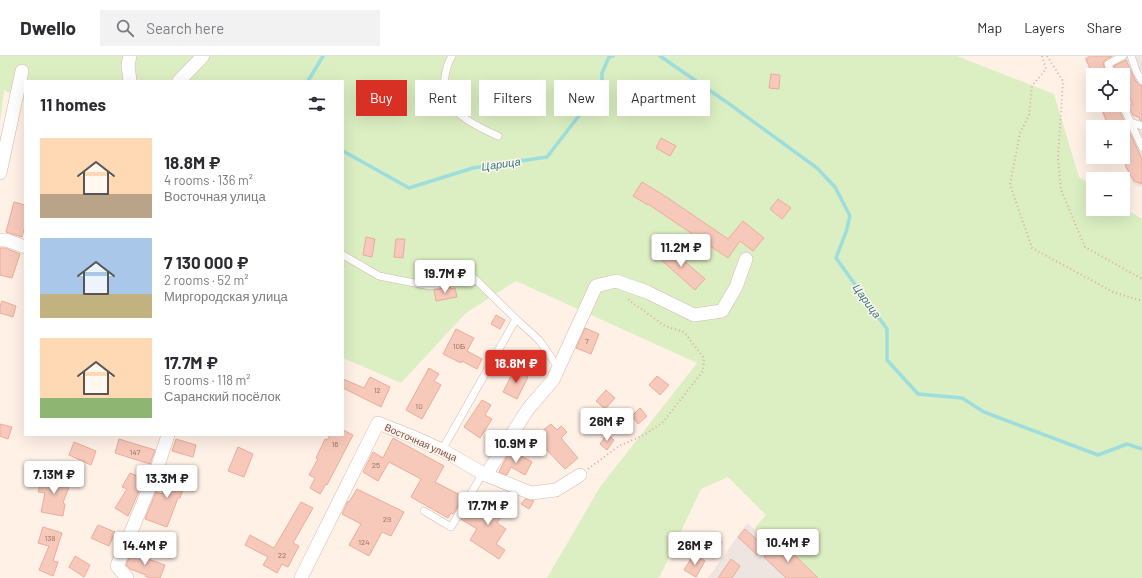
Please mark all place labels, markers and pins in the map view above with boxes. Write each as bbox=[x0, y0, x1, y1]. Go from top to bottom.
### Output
pin: 11.2M ₽ bbox=[644, 234, 718, 268]
pin: 19.7M ₽ bbox=[408, 260, 482, 294]
pin: 18.8M ₽ bbox=[479, 350, 553, 384]
pin: 26M ₽ bbox=[579, 408, 635, 442]
pin: 10.9M ₽ bbox=[479, 430, 553, 464]
pin: 7.13M ₽ bbox=[17, 461, 91, 495]
pin: 13.3M ₽ bbox=[130, 465, 204, 499]
pin: 17.7M ₽ bbox=[451, 492, 525, 526]
pin: 10.4M ₽ bbox=[751, 529, 825, 563]
pin: 14.4M ₽ bbox=[108, 532, 182, 566]
pin: 26M ₽ bbox=[667, 532, 723, 566]

